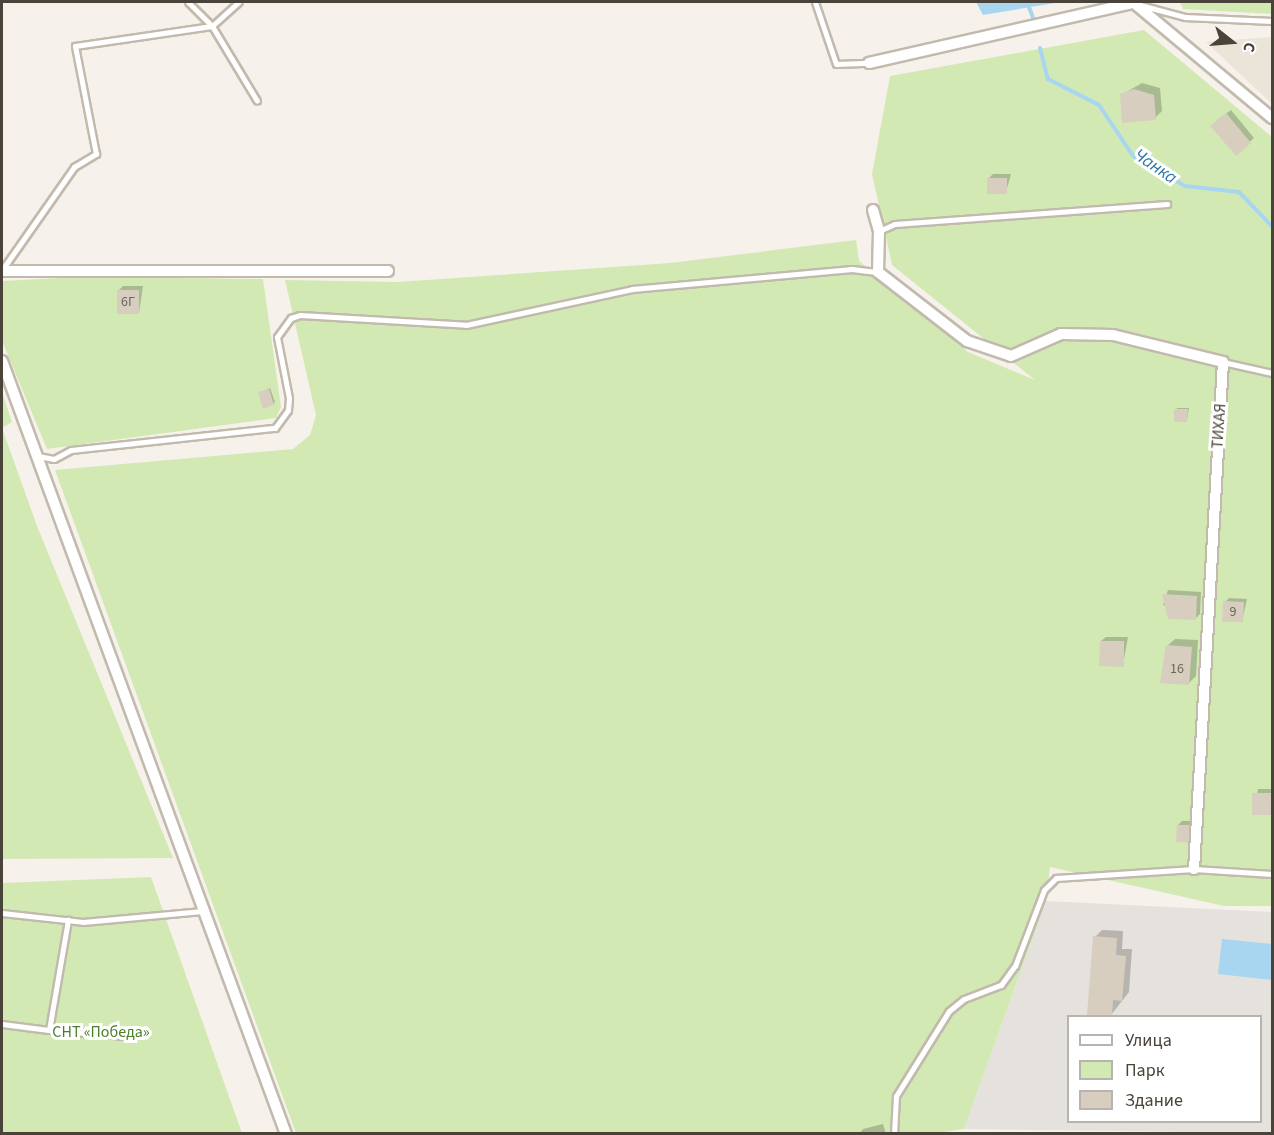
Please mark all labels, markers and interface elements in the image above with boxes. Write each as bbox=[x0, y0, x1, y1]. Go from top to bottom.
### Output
north arrow bbox=[1202, 12, 1262, 72]
text: С bbox=[1237, 40, 1261, 55]
water label: Чанка bbox=[1129, 145, 1181, 189]
house number: 6Г bbox=[121, 294, 135, 310]
street label: ТИХАЯ bbox=[1208, 403, 1230, 449]
house number: 9 bbox=[1230, 604, 1236, 620]
house number: 16 bbox=[1170, 661, 1184, 677]
legend bbox=[1067, 1015, 1262, 1123]
park label: СНТ «Победа» bbox=[52, 1022, 150, 1042]
text: Улица bbox=[1125, 1028, 1172, 1053]
text: Парк bbox=[1125, 1058, 1165, 1083]
text: Здание bbox=[1125, 1088, 1183, 1113]

